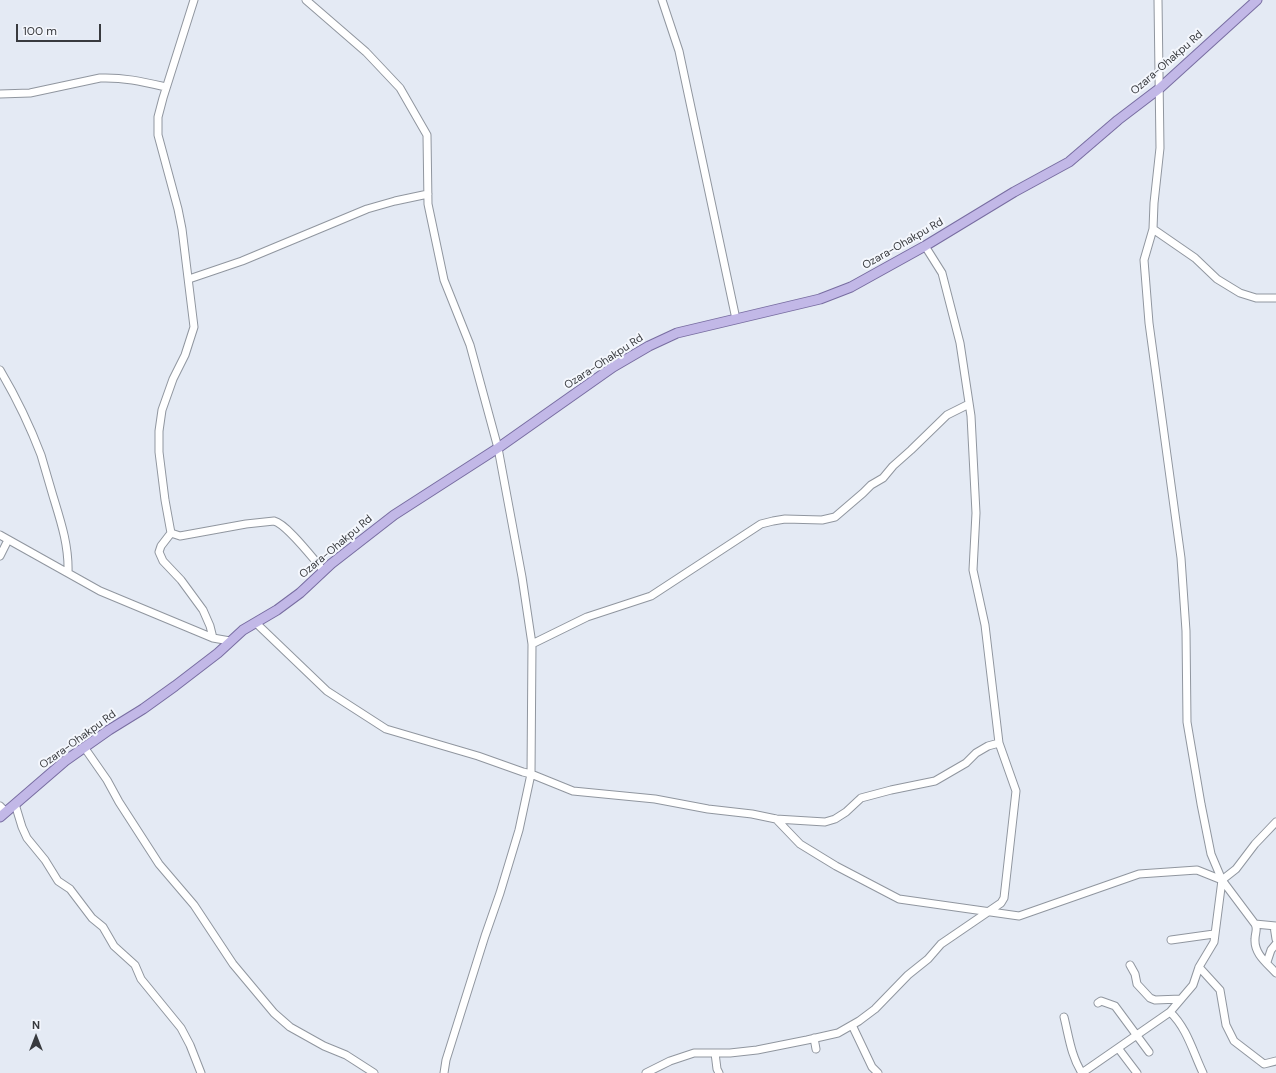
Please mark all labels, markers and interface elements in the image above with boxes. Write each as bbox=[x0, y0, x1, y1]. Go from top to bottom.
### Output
scale bar bbox=[18, 16, 103, 42]
text: 100 m bbox=[23, 23, 57, 39]
street label: Ozara-Ohakpu Rd bbox=[1128, 28, 1206, 98]
street label: Ozara-Ohakpu Rd bbox=[860, 216, 946, 272]
street label: Ozara-Ohakpu Rd bbox=[562, 332, 646, 392]
street label: Ozara-Ohakpu Rd bbox=[297, 513, 375, 581]
street label: Ozara-Ohakpu Rd bbox=[37, 708, 119, 772]
north arrow bbox=[16, 1017, 56, 1057]
text: N bbox=[32, 1018, 40, 1032]

